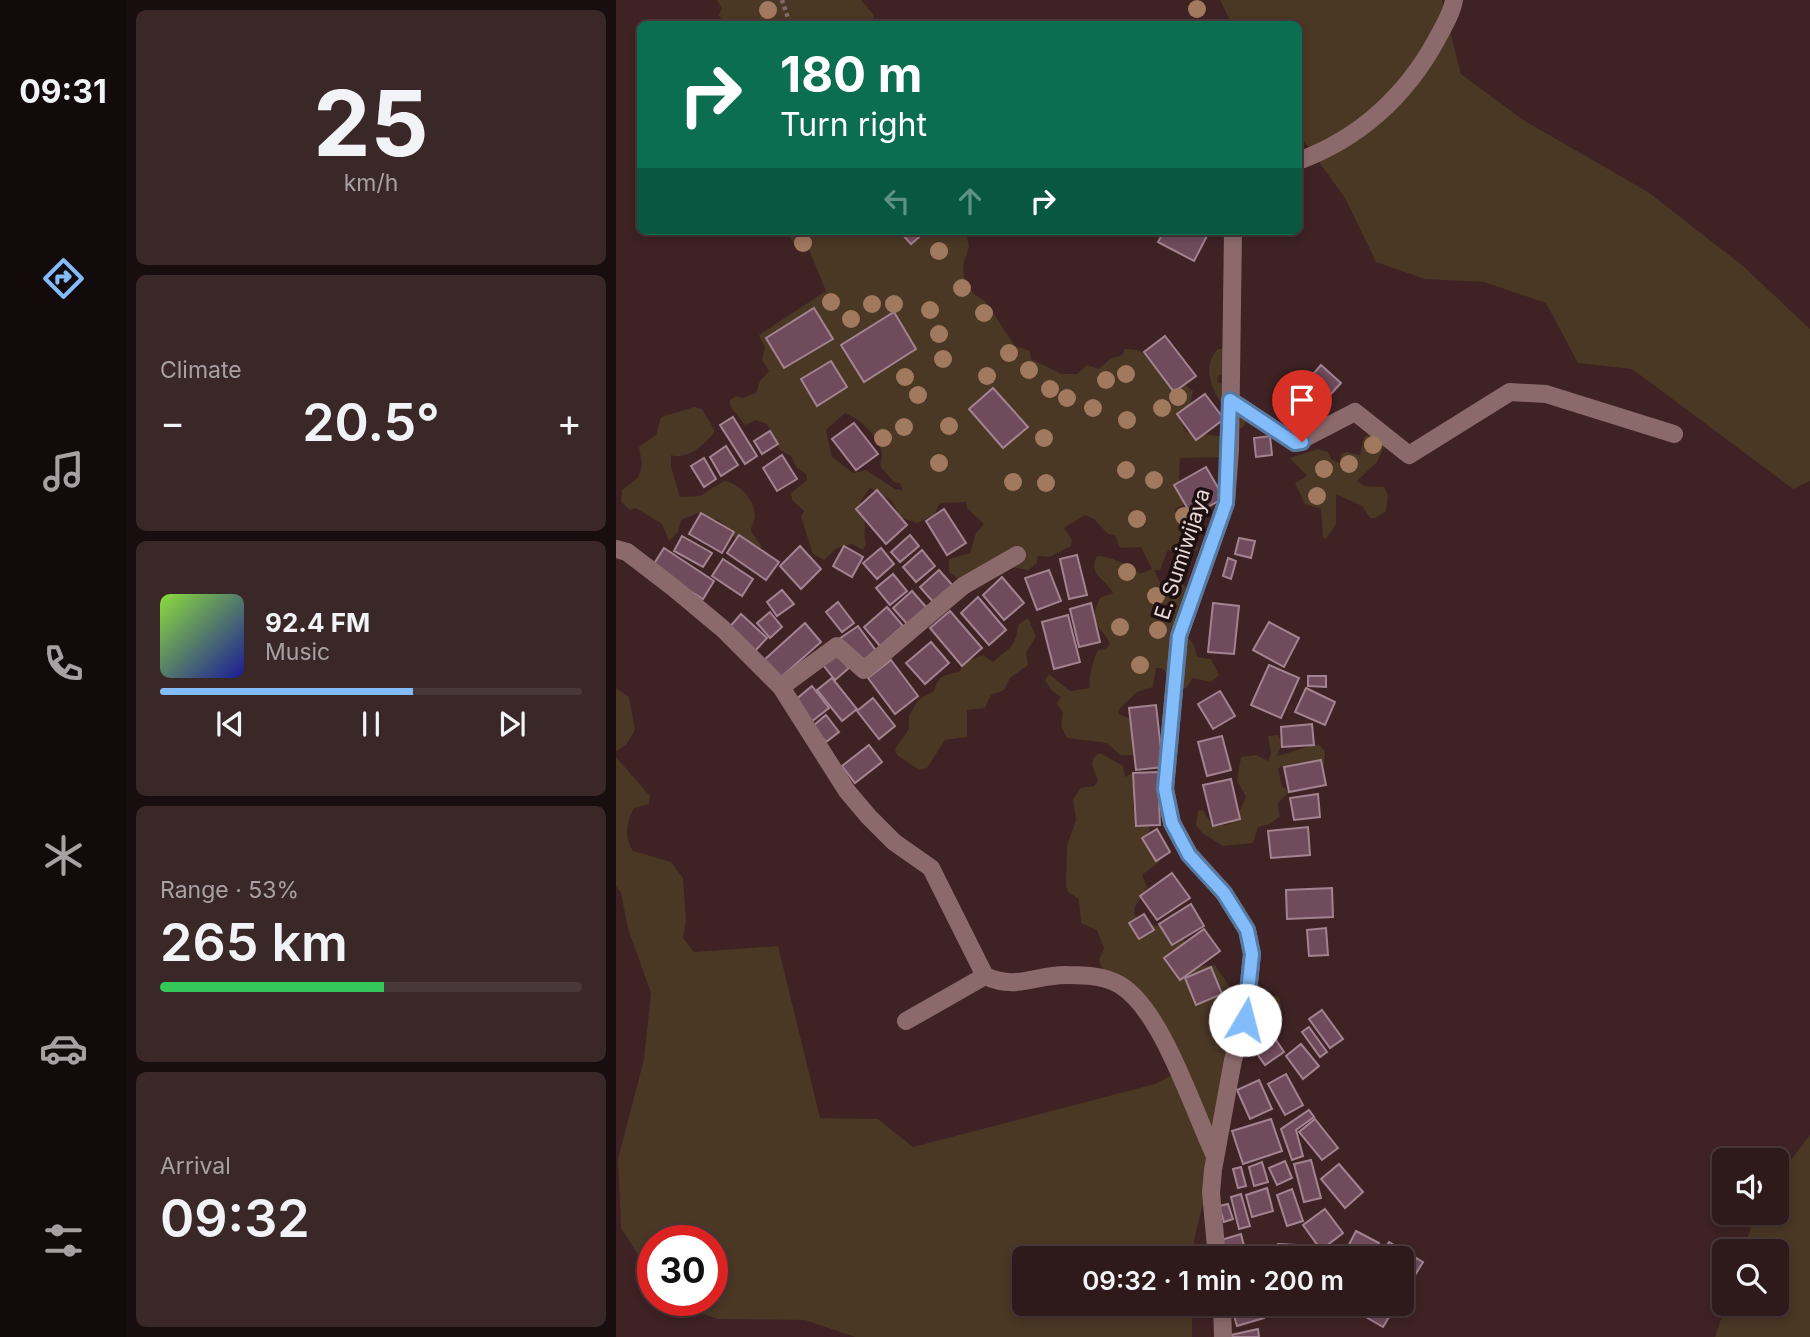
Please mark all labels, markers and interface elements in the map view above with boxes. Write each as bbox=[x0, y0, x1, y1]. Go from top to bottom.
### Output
text: 180 m bbox=[780, 45, 922, 104]
icon: right bbox=[665, 49, 756, 140]
text: 25 bbox=[313, 68, 429, 178]
text: 09:31 bbox=[19, 72, 107, 111]
text: Turn right bbox=[780, 105, 927, 144]
text: km/h bbox=[344, 169, 398, 197]
icon: left bbox=[878, 182, 916, 220]
icon: ahead bbox=[951, 182, 989, 220]
icon: right bbox=[1024, 182, 1062, 220]
icon: directions bbox=[39, 254, 88, 303]
text: Climate bbox=[160, 356, 242, 384]
pin bbox=[1272, 370, 1332, 442]
icon: arrive bbox=[1283, 381, 1321, 419]
text: 20.5° bbox=[302, 391, 440, 454]
text: − bbox=[160, 399, 185, 445]
text: + bbox=[557, 399, 582, 445]
icon: music bbox=[39, 447, 88, 496]
street label: E. Sumiwijaya bbox=[1149, 485, 1215, 623]
text: 92.4 FM bbox=[265, 607, 370, 638]
text: Music bbox=[265, 638, 330, 666]
icon: phone bbox=[39, 639, 88, 688]
icon: previous bbox=[211, 705, 249, 743]
icon: pause bbox=[352, 705, 390, 743]
icon: next bbox=[493, 705, 531, 743]
icon: climate bbox=[39, 831, 88, 880]
text: Range · 53% bbox=[160, 876, 299, 904]
text: 265 km bbox=[160, 911, 348, 974]
position arrow bbox=[1208, 983, 1282, 1057]
icon: car bbox=[39, 1024, 88, 1073]
map controls bbox=[1712, 1148, 1789, 1316]
button: sound bbox=[1712, 1148, 1789, 1225]
text: Arrival bbox=[160, 1152, 231, 1180]
text: 09:32 bbox=[160, 1187, 310, 1250]
icon: filters bbox=[39, 1216, 88, 1265]
speed limit sign: 30 bbox=[637, 1225, 728, 1316]
button: search bbox=[1712, 1239, 1789, 1316]
text: 09:32 · 1 min · 200 m bbox=[1082, 1265, 1344, 1296]

